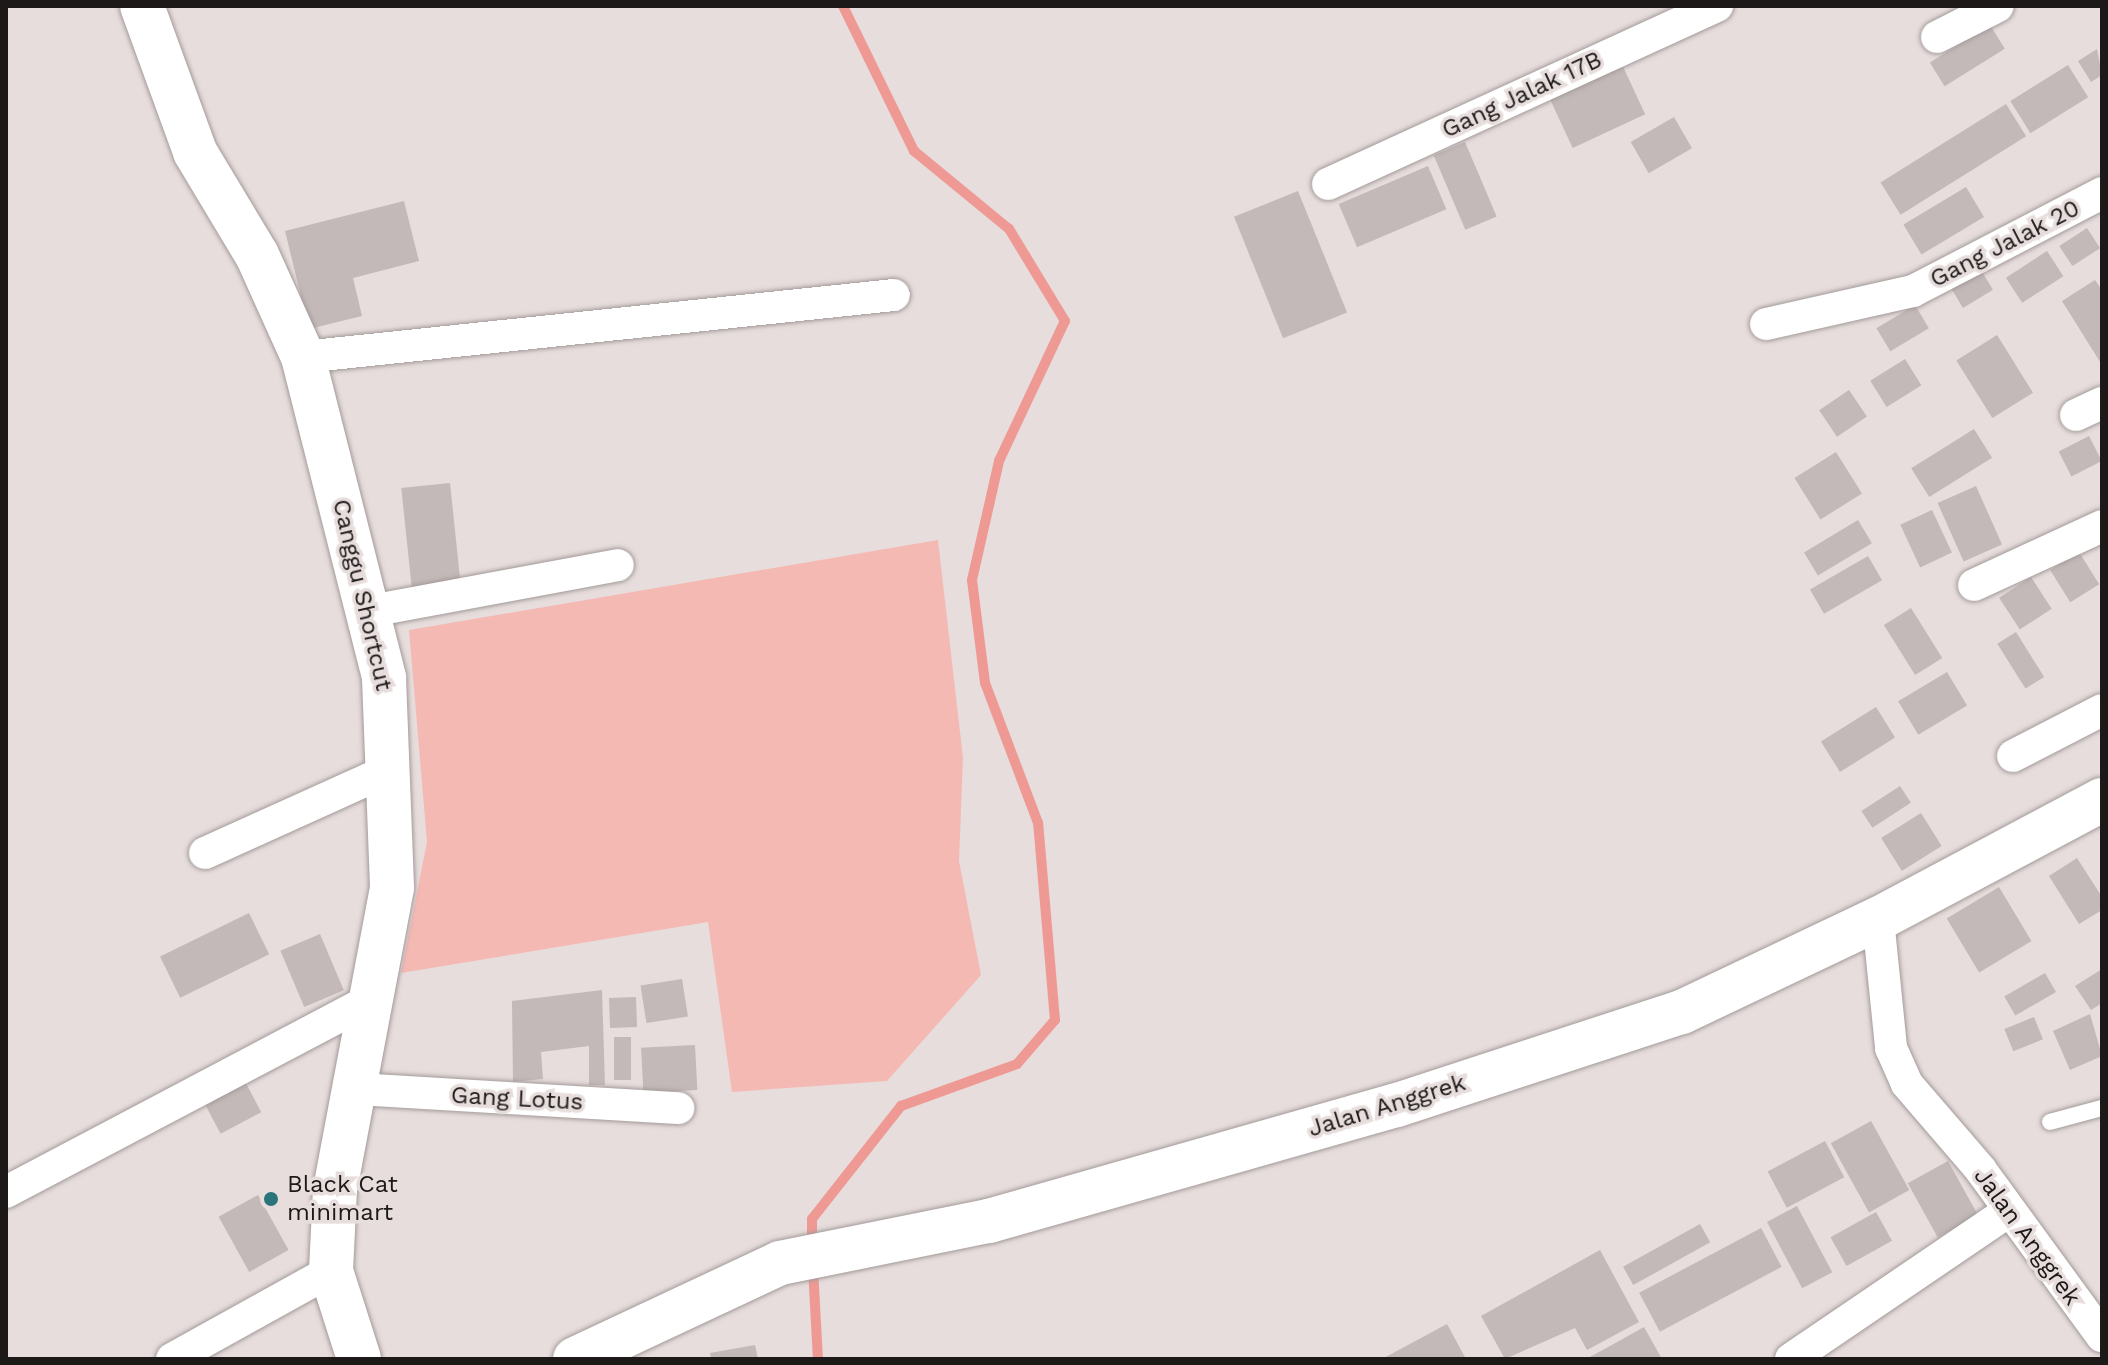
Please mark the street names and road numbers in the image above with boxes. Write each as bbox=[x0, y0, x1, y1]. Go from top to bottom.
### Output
street label: Gang Jalak 17B bbox=[1437, 45, 1607, 145]
street label: Gang Jalak 20 bbox=[1925, 194, 2085, 294]
street label: Canggu Shortcut bbox=[326, 497, 398, 693]
street label: Jalan Anggrek bbox=[1304, 1068, 1470, 1144]
street label: Gang Lotus bbox=[450, 1081, 584, 1117]
street label: Jalan Anggrek bbox=[1967, 1162, 2087, 1312]

